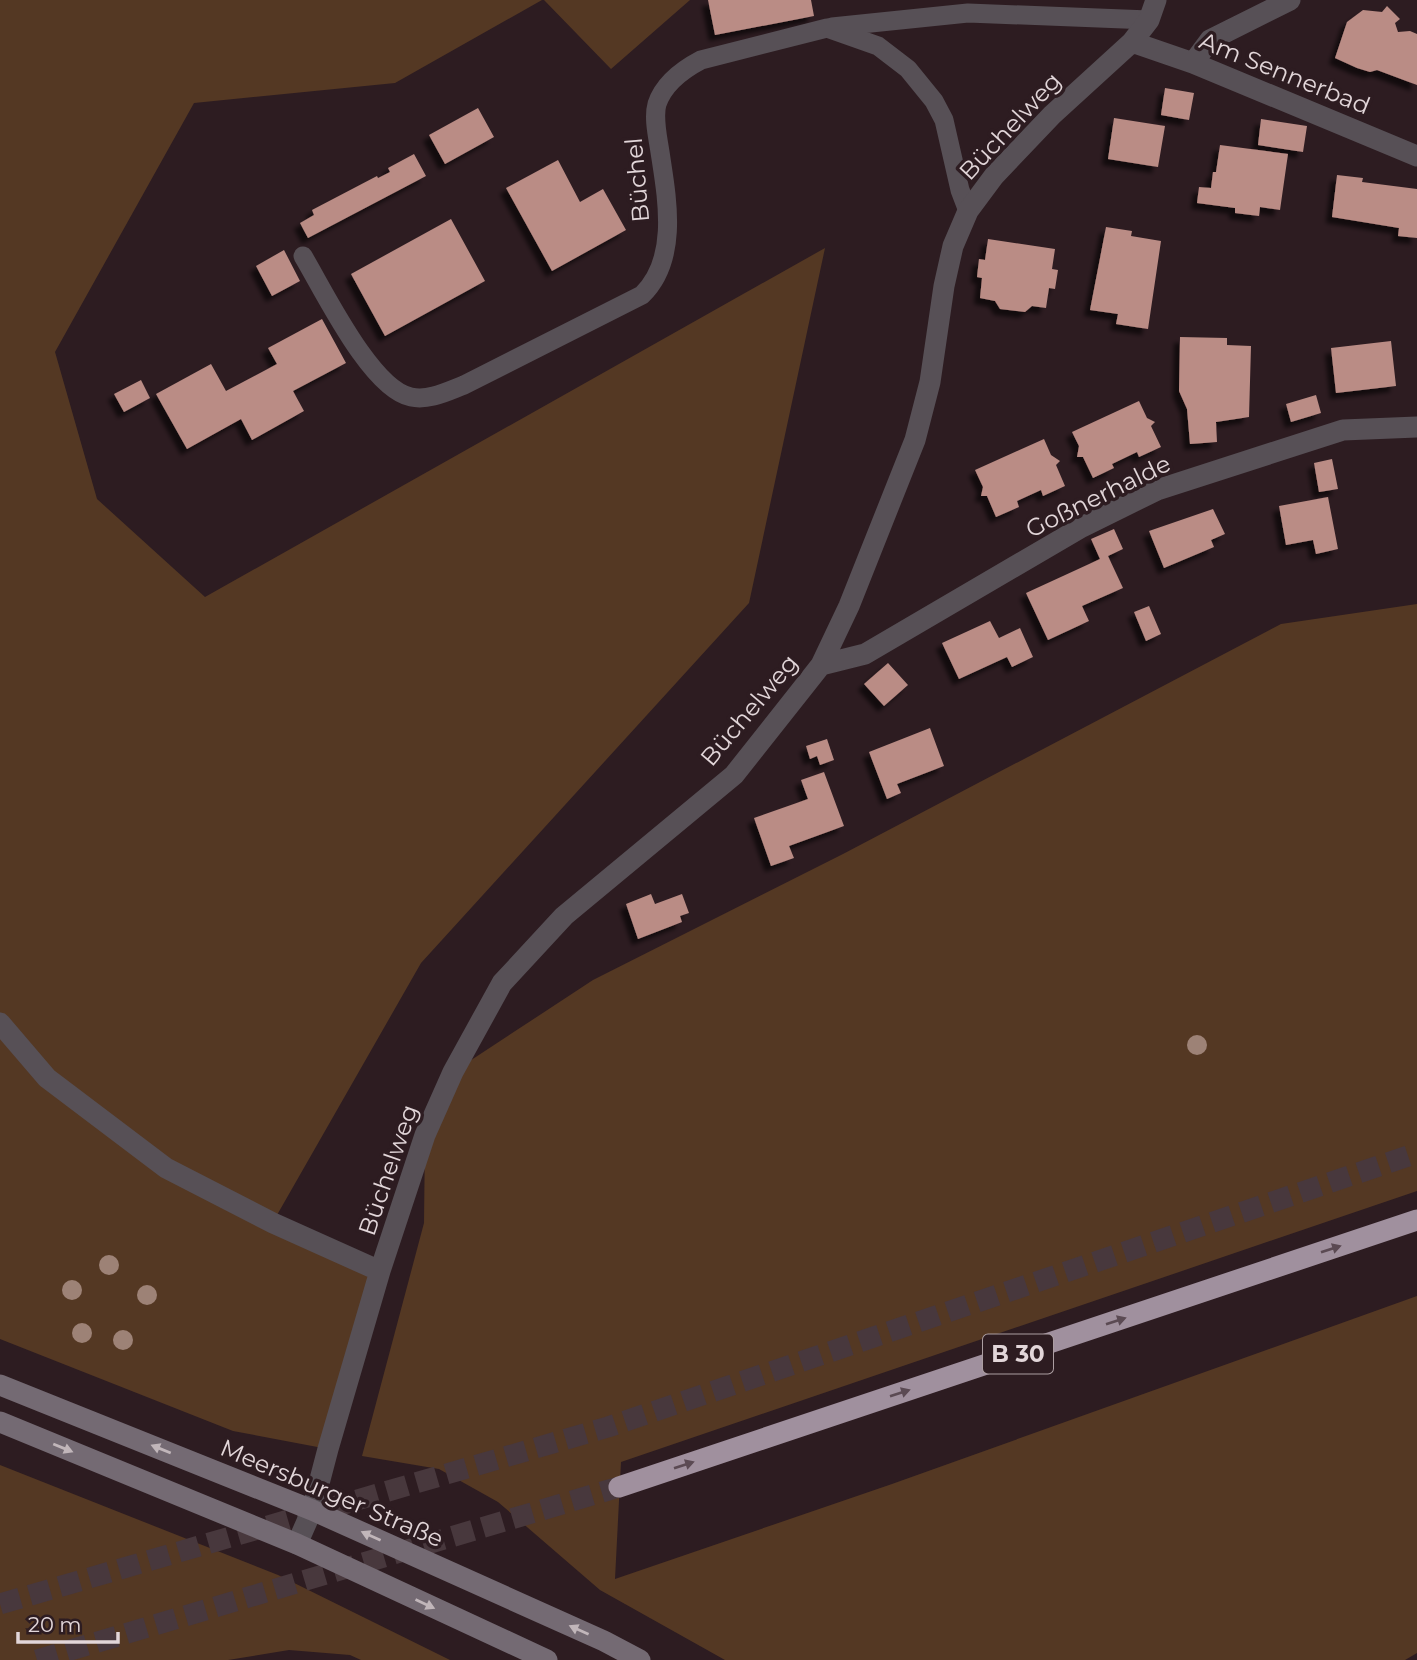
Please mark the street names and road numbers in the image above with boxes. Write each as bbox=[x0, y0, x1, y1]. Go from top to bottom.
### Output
street label: Am Sennerbad bbox=[1196, 26, 1374, 120]
street label: Büchelweg bbox=[953, 66, 1067, 186]
street label: Büchel bbox=[619, 137, 655, 223]
street label: Goßnerhalde bbox=[1021, 448, 1175, 544]
street label: Büchelweg bbox=[694, 648, 804, 772]
street label: Büchelweg bbox=[352, 1101, 424, 1239]
road number: B 30 bbox=[983, 1334, 1053, 1373]
street label: Meersburger Straße bbox=[216, 1433, 448, 1553]

